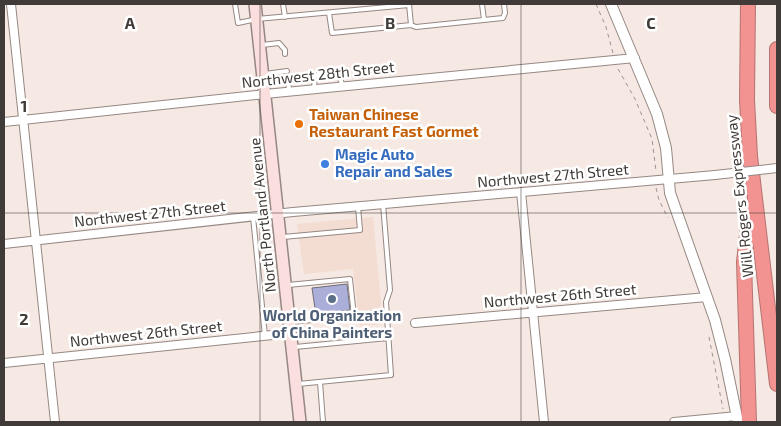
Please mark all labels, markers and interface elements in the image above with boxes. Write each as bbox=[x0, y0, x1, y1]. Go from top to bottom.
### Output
text: A bbox=[125, 13, 136, 32]
text: B bbox=[385, 13, 395, 32]
text: C bbox=[646, 13, 656, 32]
street label: Northwest 28th Street bbox=[241, 57, 395, 91]
text: 1 bbox=[21, 96, 27, 115]
place label: Taiwan Chinese Restaurant Fast Gormet bbox=[309, 105, 479, 140]
street label: Will Rogers Expressway bbox=[722, 114, 757, 278]
marker: Taiwan Chinese Restaurant Fast Gormet bbox=[293, 118, 305, 130]
street label: North Portland Avenue bbox=[245, 137, 279, 293]
place label: Magic Auto Repair and Sales bbox=[335, 145, 453, 180]
marker: Magic Auto Repair and Sales bbox=[319, 158, 331, 170]
street label: Northwest 27th Street bbox=[476, 159, 630, 191]
street label: Northwest 27th Street bbox=[73, 196, 227, 230]
street label: Northwest 26th Street bbox=[483, 279, 637, 311]
marker: World Organization of China Painters bbox=[326, 293, 338, 305]
place label: World Organization of China Painters bbox=[263, 306, 401, 341]
text: 2 bbox=[19, 309, 29, 328]
street label: Northwest 26th Street bbox=[69, 316, 223, 350]

